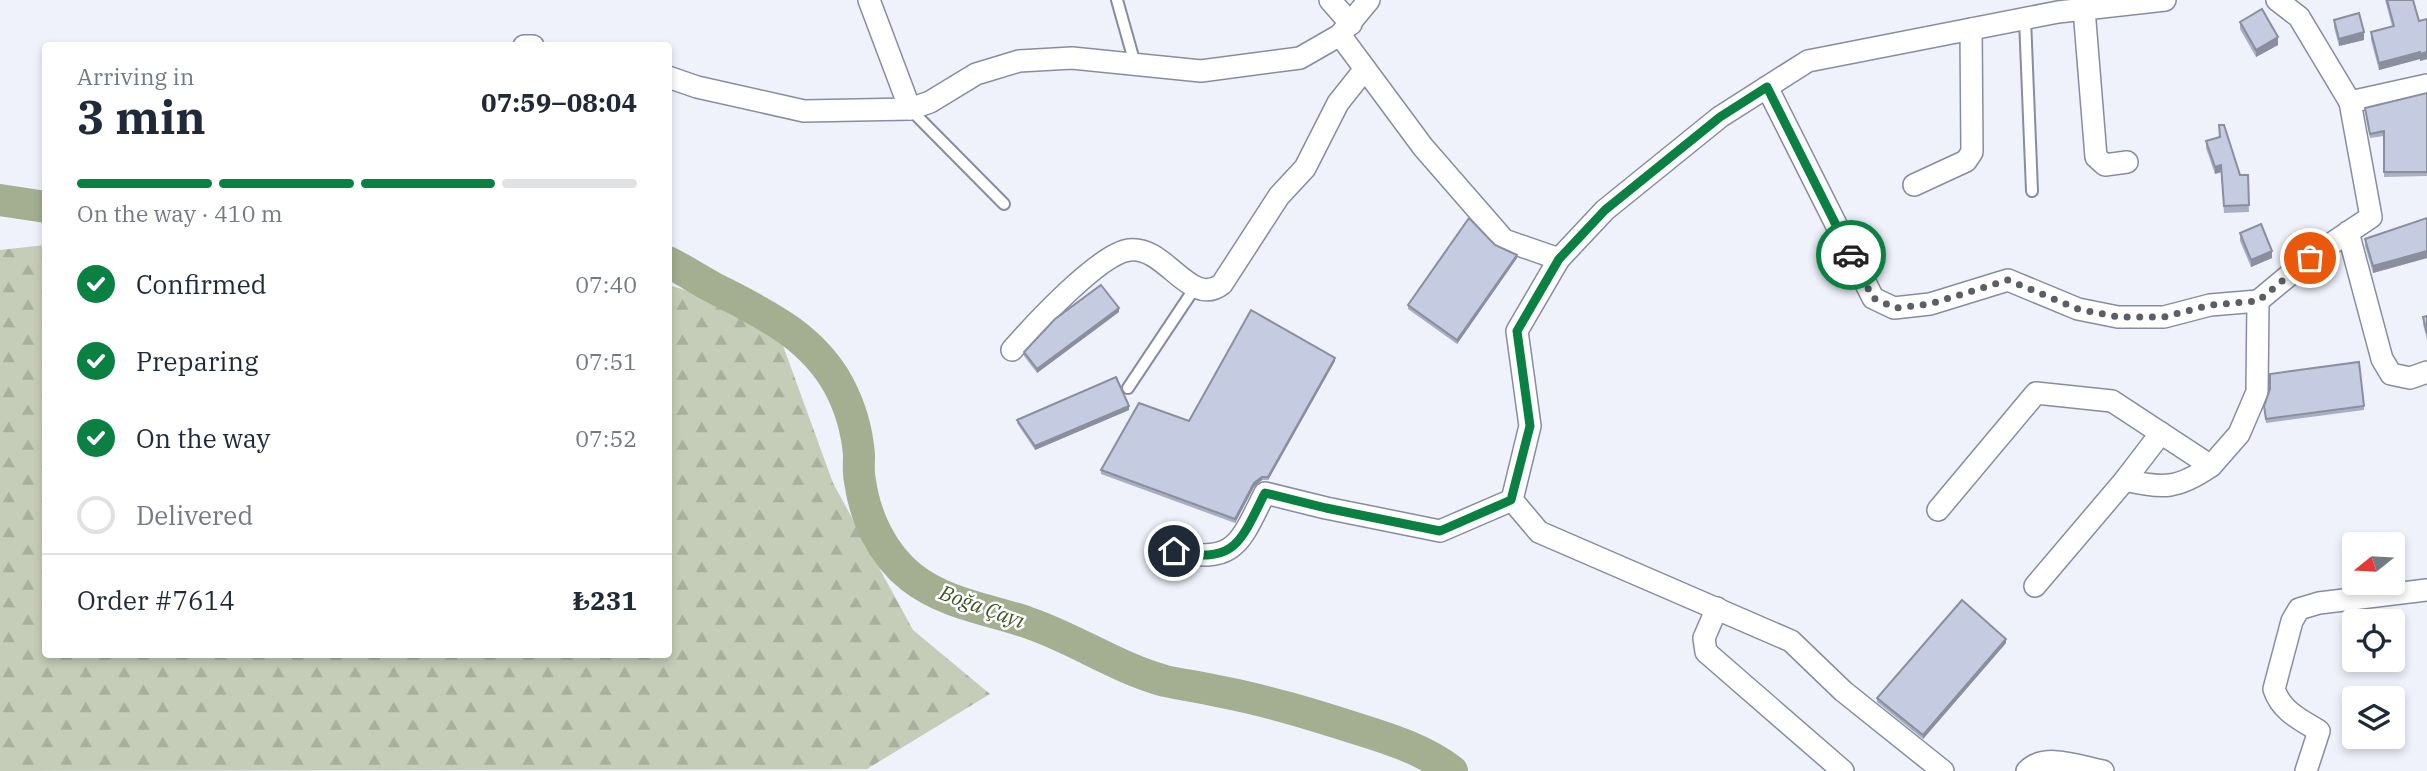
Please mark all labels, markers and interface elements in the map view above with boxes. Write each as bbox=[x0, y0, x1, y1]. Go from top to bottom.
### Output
text: Arriving in bbox=[77, 61, 194, 91]
text: 07:59–08:04 bbox=[481, 85, 637, 119]
text: 3 min bbox=[77, 87, 206, 147]
text: On the way · 410 m bbox=[77, 198, 283, 228]
courier bbox=[1816, 220, 1886, 290]
pin bbox=[2280, 228, 2340, 288]
icon: car bbox=[1832, 236, 1870, 274]
icon: bag bbox=[2291, 239, 2329, 277]
icon: check bbox=[77, 265, 115, 303]
text: Confirmed bbox=[136, 267, 267, 301]
text: 07:40 bbox=[575, 269, 637, 299]
icon: check bbox=[77, 342, 115, 380]
text: Preparing bbox=[136, 344, 258, 378]
text: 07:51 bbox=[575, 346, 637, 376]
icon: check bbox=[77, 419, 115, 457]
text: On the way bbox=[136, 421, 270, 455]
text: 07:52 bbox=[575, 423, 637, 453]
text: Delivered bbox=[136, 498, 253, 532]
pin bbox=[1144, 521, 1204, 581]
icon: home bbox=[1155, 532, 1193, 570]
north arrow bbox=[2342, 532, 2404, 595]
map controls bbox=[2342, 532, 2405, 749]
water label: Boğa Çayı bbox=[935, 577, 1029, 635]
text: Order #7614 bbox=[77, 583, 235, 617]
text: ₺231 bbox=[573, 583, 637, 617]
button: locate bbox=[2342, 609, 2405, 672]
button: layers bbox=[2342, 686, 2405, 749]

